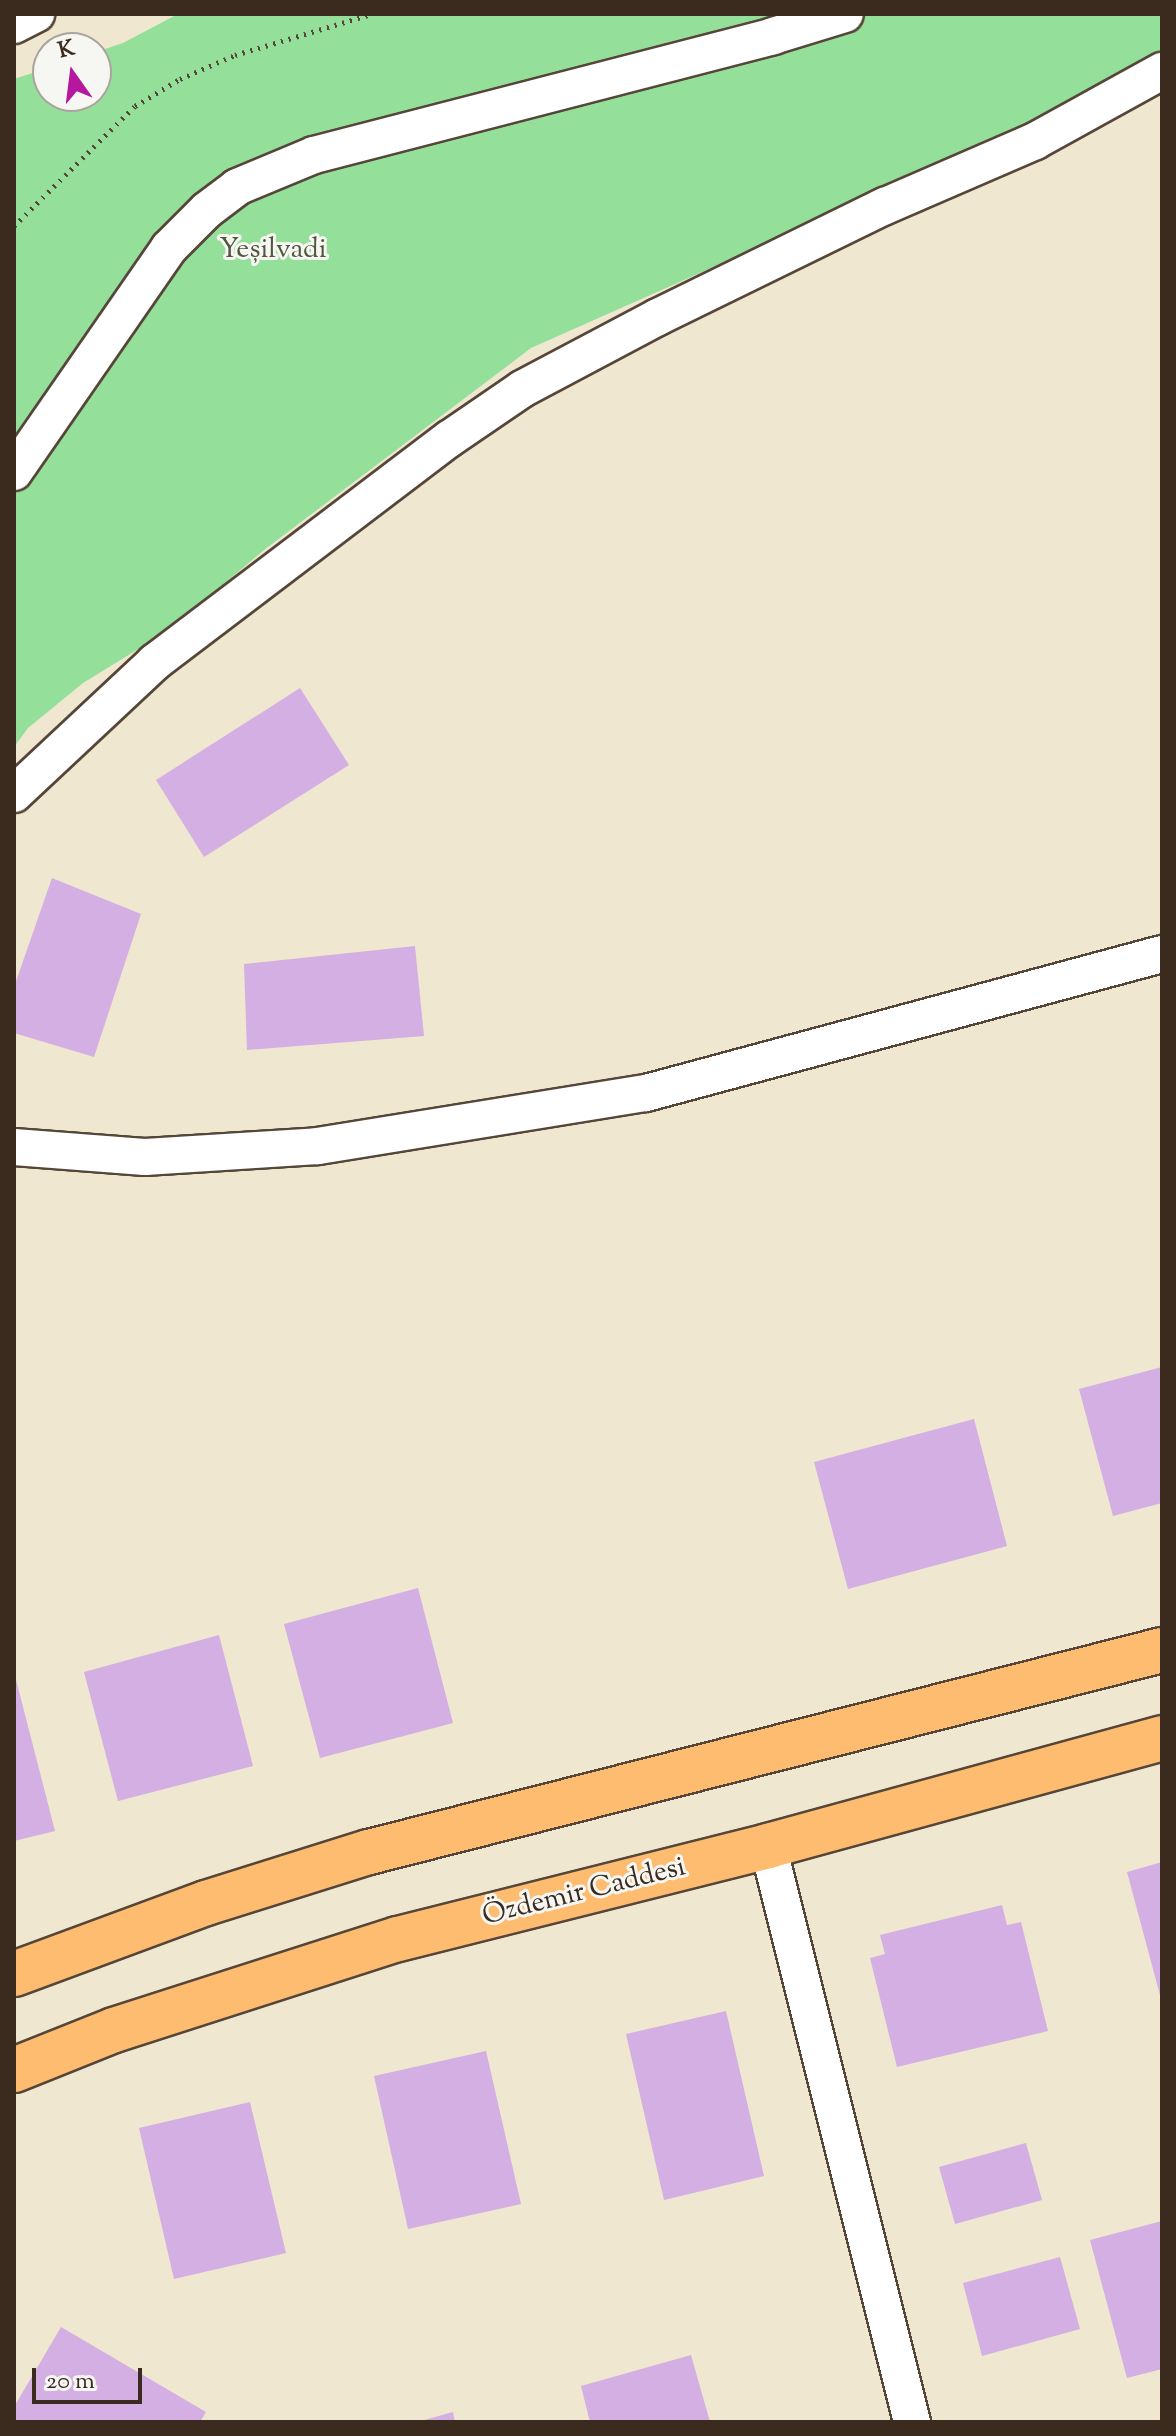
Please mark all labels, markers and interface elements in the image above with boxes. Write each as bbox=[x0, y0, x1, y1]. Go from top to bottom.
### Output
north arrow bbox=[32, 32, 112, 112]
text: K bbox=[55, 33, 78, 68]
park label: Yeşilvadi bbox=[219, 233, 327, 267]
street label: Özdemir Caddesi bbox=[479, 1851, 689, 1933]
scale bar bbox=[36, 2352, 146, 2402]
text: 20 m bbox=[46, 2365, 95, 2399]

